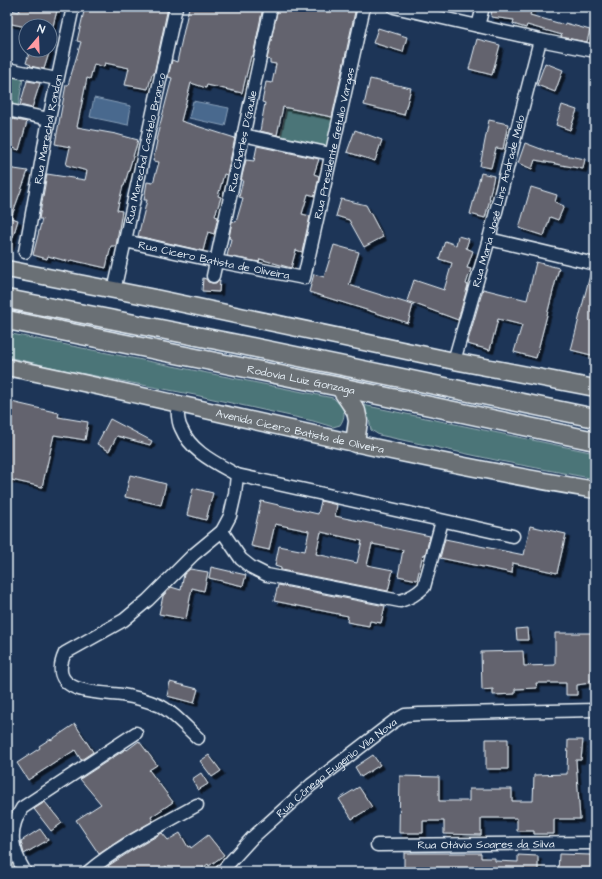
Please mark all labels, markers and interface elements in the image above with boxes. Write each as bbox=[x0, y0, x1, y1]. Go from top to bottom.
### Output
north arrow bbox=[18, 18, 58, 58]
text: N bbox=[35, 21, 47, 37]
street label: Rua Presidente Getulio Vargas bbox=[310, 66, 359, 220]
street label: Rua Marechal Castelo Branco bbox=[122, 71, 170, 225]
street label: Rua Marechal Rondon bbox=[30, 73, 66, 185]
street label: Rua Charles D'Gaulle bbox=[224, 89, 261, 193]
street label: Rua Maria José Lins Andrade Melo bbox=[469, 113, 529, 289]
street label: Rua Cicero Batista de Oliveira bbox=[137, 237, 291, 283]
street label: Rodovia Luiz Gonzaga bbox=[246, 361, 357, 398]
street label: Avenida Cicero Batista de Oliveira bbox=[214, 406, 386, 457]
street label: Rua Cônego Eugenio Vila Nova bbox=[273, 714, 400, 821]
street label: Rua Otávio Soares da Silva bbox=[417, 836, 555, 853]

